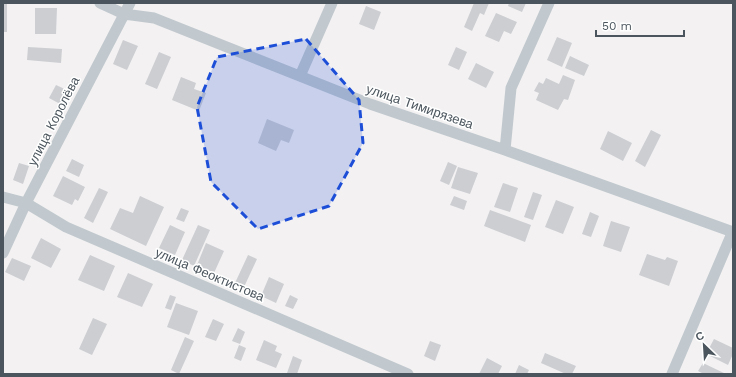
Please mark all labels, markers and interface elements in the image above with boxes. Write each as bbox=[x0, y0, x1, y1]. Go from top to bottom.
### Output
scale bar bbox=[596, 12, 684, 38]
text: 50 m bbox=[602, 19, 632, 33]
street label: улица Королёва bbox=[25, 73, 83, 168]
street label: улица Тимирязева bbox=[364, 81, 476, 132]
street label: улица Феоктистова bbox=[153, 245, 267, 305]
north arrow bbox=[684, 325, 724, 365]
text: С bbox=[694, 329, 706, 344]

